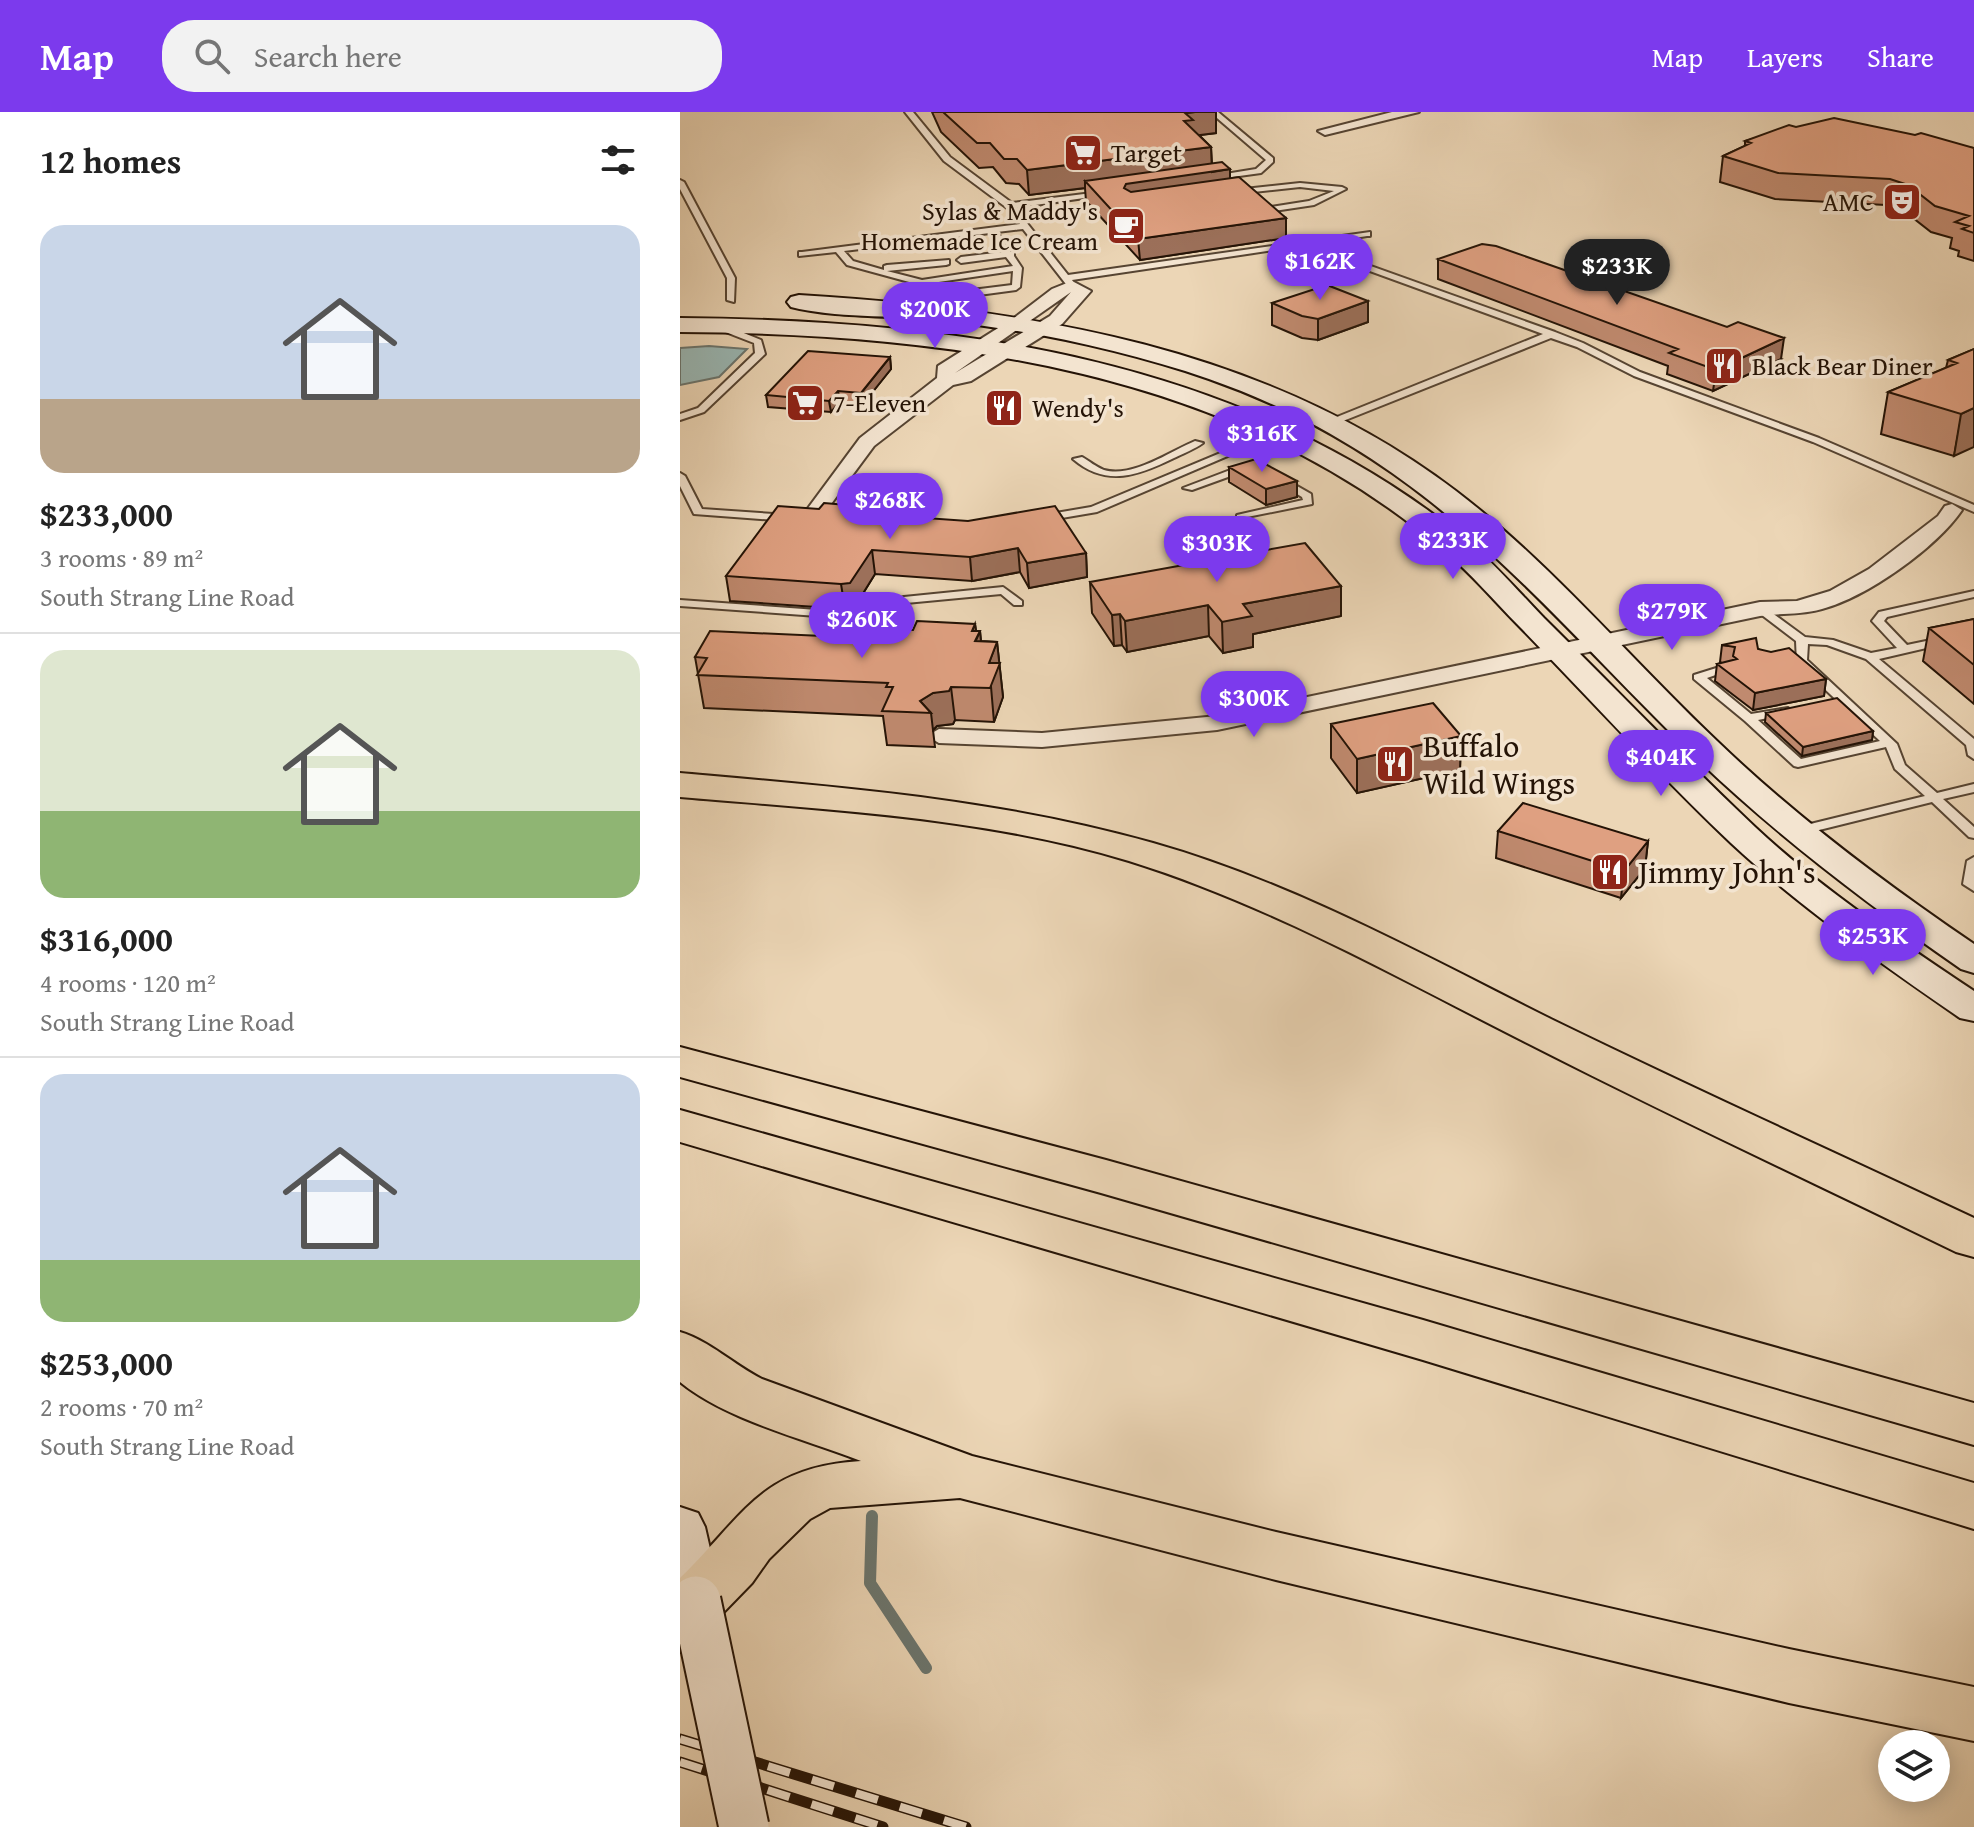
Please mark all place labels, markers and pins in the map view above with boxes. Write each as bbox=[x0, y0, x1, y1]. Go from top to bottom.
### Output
supermarket icon: Target bbox=[1062, 132, 1104, 174]
place label: Target bbox=[1111, 133, 1182, 172]
theatre icon: AMC bbox=[1881, 181, 1923, 223]
place label: AMC bbox=[1823, 182, 1874, 221]
place label: Sylas & Maddy's Homemade Ice Cream bbox=[861, 191, 1098, 260]
cafe icon: Sylas & Maddy's Homemade Ice Cream bbox=[1105, 205, 1147, 247]
pin: $162K bbox=[1264, 234, 1376, 302]
pin: $233K bbox=[1561, 239, 1673, 307]
pin: $200K bbox=[879, 282, 991, 350]
restaurant icon: Black Bear Diner bbox=[1703, 345, 1745, 387]
place label: Black Bear Diner bbox=[1752, 346, 1933, 385]
supermarket icon: 7-Eleven bbox=[784, 382, 826, 424]
place label: 7-Eleven bbox=[833, 383, 927, 422]
restaurant icon: Wendy's bbox=[983, 387, 1025, 429]
place label: Wendy's bbox=[1032, 388, 1124, 427]
pin: $316K bbox=[1206, 406, 1318, 474]
pin: $268K bbox=[834, 473, 946, 541]
pin: $233K bbox=[1397, 513, 1509, 581]
pin: $303K bbox=[1161, 516, 1273, 584]
pin: $279K bbox=[1616, 584, 1728, 652]
pin: $260K bbox=[806, 592, 918, 660]
pin: $300K bbox=[1198, 671, 1310, 739]
place label: Buffalo Wild Wings bbox=[1423, 722, 1575, 806]
pin: $404K bbox=[1605, 730, 1717, 798]
restaurant icon: Buffalo Wild Wings bbox=[1374, 743, 1416, 785]
place label: Jimmy John's bbox=[1634, 848, 1816, 895]
restaurant icon: Jimmy John's bbox=[1589, 851, 1631, 893]
pin: $253K bbox=[1817, 909, 1929, 977]

